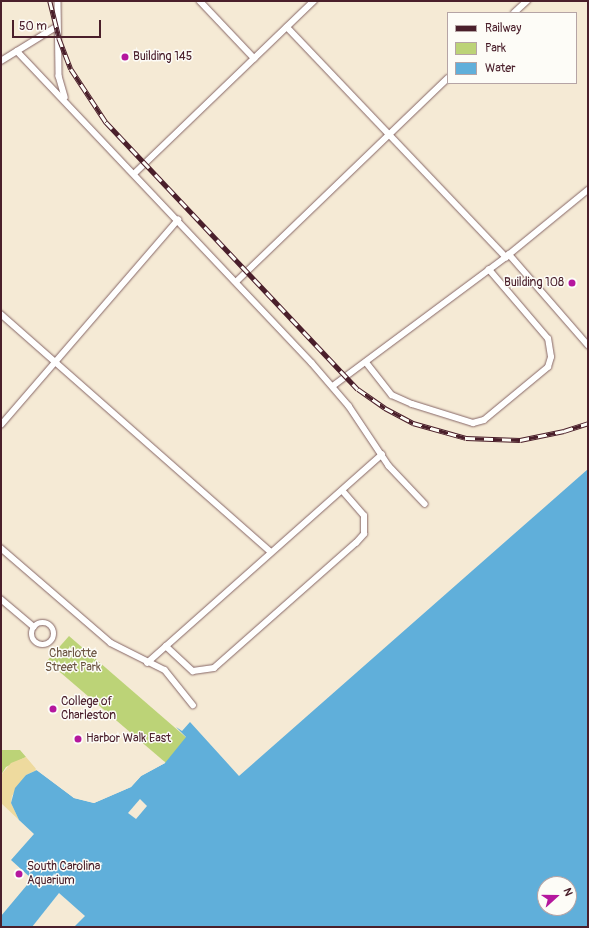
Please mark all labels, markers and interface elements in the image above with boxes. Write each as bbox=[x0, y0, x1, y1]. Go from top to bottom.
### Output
scale bar bbox=[14, 12, 103, 38]
legend bbox=[447, 12, 577, 84]
text: 50 m bbox=[19, 19, 47, 34]
text: Railway bbox=[485, 21, 521, 36]
text: Park bbox=[485, 41, 506, 56]
place label: Building 145 bbox=[133, 50, 192, 64]
marker: Building 145 bbox=[120, 52, 130, 62]
text: Water bbox=[485, 61, 516, 76]
place label: Building 108 bbox=[504, 276, 564, 290]
marker: Building 108 bbox=[567, 278, 577, 288]
park label: Charlotte Street Park bbox=[45, 647, 101, 675]
place label: College of Charleston bbox=[61, 695, 116, 723]
marker: College of Charleston bbox=[48, 704, 58, 714]
place label: Harbor Walk East bbox=[86, 732, 171, 746]
marker: Harbor Walk East bbox=[73, 734, 83, 744]
place label: South Carolina Aquarium bbox=[27, 860, 100, 888]
marker: South Carolina Aquarium bbox=[14, 869, 24, 879]
north arrow bbox=[537, 876, 577, 916]
text: N bbox=[560, 886, 575, 898]

